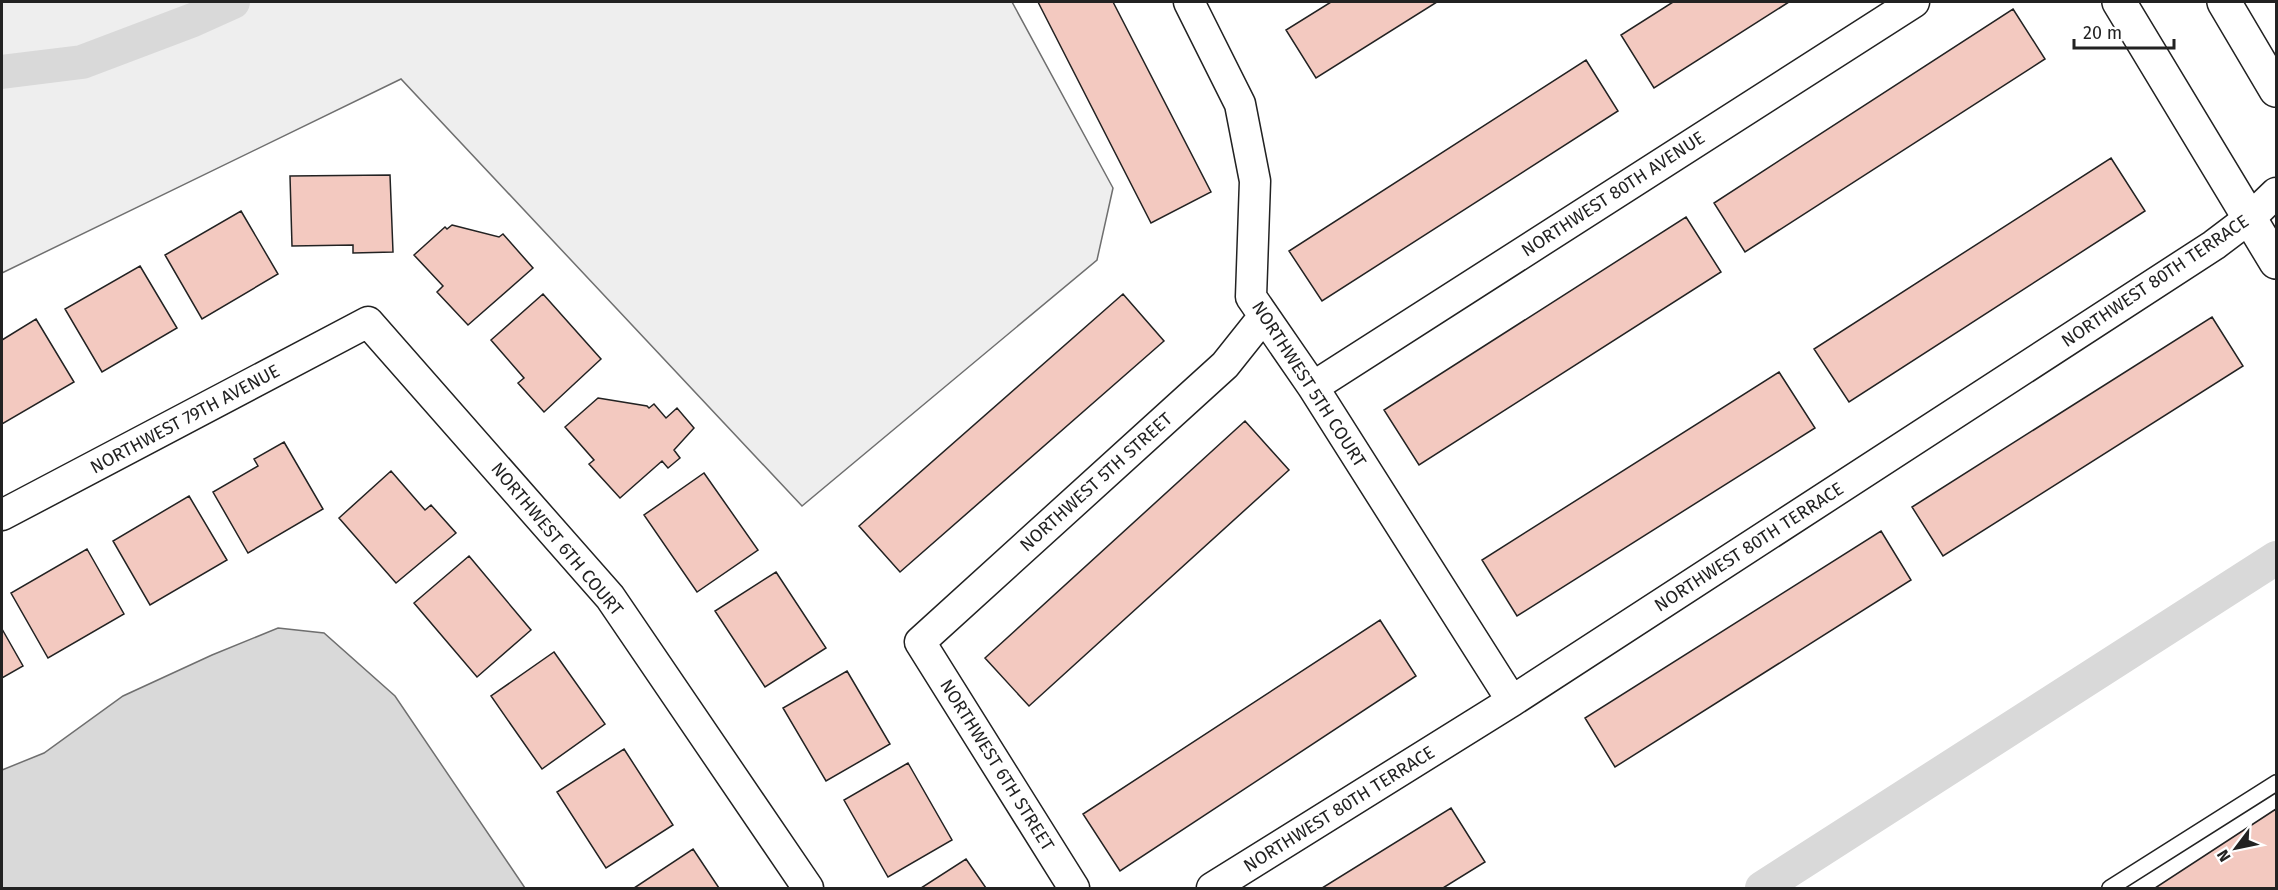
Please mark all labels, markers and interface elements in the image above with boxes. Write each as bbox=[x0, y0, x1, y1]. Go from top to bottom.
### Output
scale bar bbox=[2074, 12, 2174, 50]
text: 20 m bbox=[2083, 22, 2122, 44]
street label: NORTHWEST 80TH AVENUE bbox=[1517, 127, 1709, 261]
street label: NORTHWEST 80TH TERRACE bbox=[2057, 210, 2253, 352]
street label: NORTHWEST 5TH COURT bbox=[1247, 297, 1371, 472]
street label: NORTHWEST 79TH AVENUE bbox=[87, 360, 283, 478]
street label: NORTHWEST 5TH STREET bbox=[1015, 407, 1177, 556]
street label: NORTHWEST 6TH COURT bbox=[486, 458, 628, 621]
street label: NORTHWEST 80TH TERRACE bbox=[1650, 478, 1848, 616]
street label: NORTHWEST 6TH STREET bbox=[935, 675, 1059, 855]
street label: NORTHWEST 80TH TERRACE bbox=[1239, 741, 1439, 877]
north arrow bbox=[2206, 818, 2266, 878]
text: N bbox=[2213, 846, 2235, 865]

